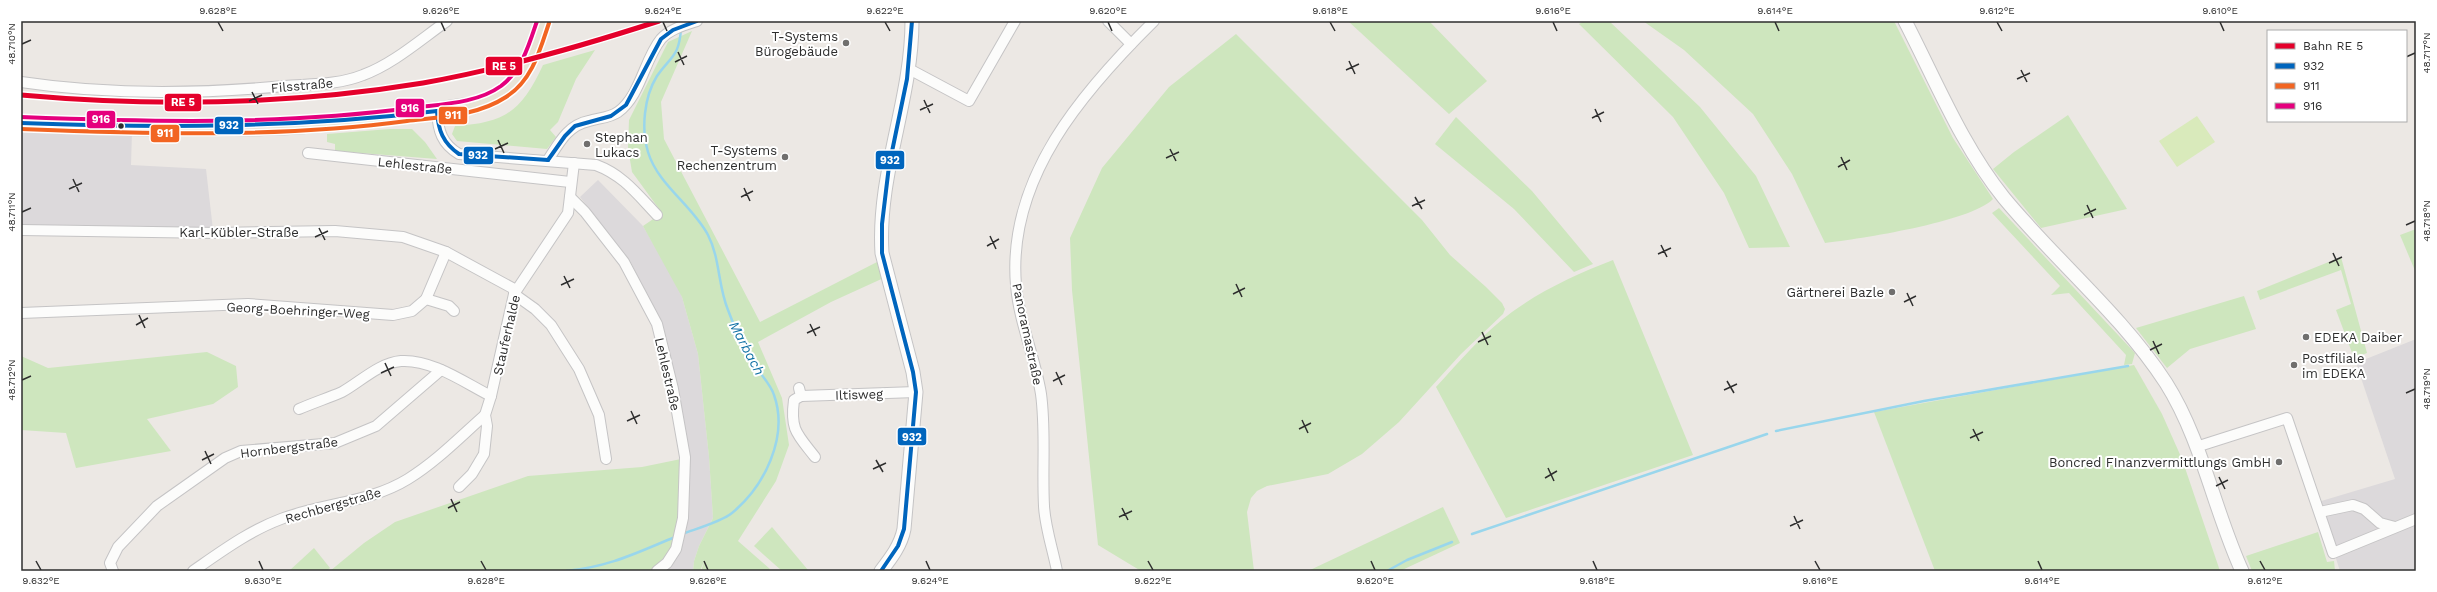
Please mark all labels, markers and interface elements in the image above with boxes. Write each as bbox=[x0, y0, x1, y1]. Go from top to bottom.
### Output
text: 9.628°E bbox=[199, 5, 237, 16]
text: 9.626°E bbox=[422, 5, 460, 16]
text: 9.624°E bbox=[644, 5, 682, 16]
text: 9.622°E bbox=[866, 5, 904, 16]
text: 9.620°E bbox=[1089, 5, 1127, 16]
text: 9.618°E bbox=[1312, 5, 1348, 16]
text: 9.616°E bbox=[1535, 5, 1571, 16]
text: 9.614°E bbox=[1757, 5, 1793, 16]
text: 9.612°E bbox=[1979, 5, 2015, 16]
text: 9.610°E bbox=[2202, 5, 2238, 16]
text: 48.710°N bbox=[6, 23, 17, 65]
place label: T-Systems Bürogebäude bbox=[755, 29, 838, 59]
legend bbox=[2267, 30, 2407, 122]
text: 48.717°N bbox=[2421, 32, 2432, 74]
marker: T-Systems Bürogebäude bbox=[841, 38, 851, 48]
text: Bahn RE 5 bbox=[2303, 39, 2363, 53]
line badge: RE 5 bbox=[485, 56, 523, 76]
text: 932 bbox=[2303, 59, 2324, 73]
text: RE 5 bbox=[492, 60, 516, 73]
street label: Filsstraße bbox=[270, 75, 334, 96]
text: 911 bbox=[2303, 79, 2320, 93]
line badge: RE 5 bbox=[164, 93, 202, 112]
text: RE 5 bbox=[171, 96, 195, 109]
line badge: 916 bbox=[395, 98, 425, 118]
text: 916 bbox=[2303, 99, 2322, 113]
text: 916 bbox=[401, 102, 419, 115]
line badge: 911 bbox=[438, 106, 468, 125]
text: 911 bbox=[445, 109, 461, 122]
line badge: 916 bbox=[86, 110, 116, 129]
text: 916 bbox=[92, 113, 110, 126]
line badge: 932 bbox=[214, 116, 244, 135]
text: 932 bbox=[219, 119, 239, 132]
unlabelled marker bbox=[116, 121, 126, 131]
line badge: 911 bbox=[150, 124, 180, 143]
text: 911 bbox=[157, 127, 173, 140]
place label: Stephan Lukacs bbox=[595, 130, 648, 160]
marker: Stephan Lukacs bbox=[582, 139, 592, 149]
place label: T-Systems Rechenzentrum bbox=[677, 143, 777, 173]
line badge: 932 bbox=[463, 146, 494, 165]
text: 932 bbox=[468, 149, 488, 162]
line badge: 932 bbox=[875, 150, 905, 170]
marker: T-Systems Rechenzentrum bbox=[780, 152, 790, 162]
street label: Lehlestraße bbox=[377, 154, 453, 177]
text: 932 bbox=[880, 154, 900, 167]
text: 48.711°N bbox=[6, 192, 17, 232]
text: 48.718°N bbox=[2421, 200, 2432, 242]
street label: Karl-Kübler-Straße bbox=[179, 225, 299, 240]
street label: Panoramastraße bbox=[1009, 282, 1046, 386]
place label: Gärtnerei Bazle bbox=[1787, 285, 1884, 300]
marker: Gärtnerei Bazle bbox=[1887, 287, 1897, 297]
street label: Stauferhalde bbox=[490, 294, 523, 377]
street label: Georg-Boehringer-Weg bbox=[226, 299, 370, 322]
water label: Marbach bbox=[726, 318, 768, 378]
place label: EDEKA Daiber bbox=[2314, 330, 2402, 345]
marker: EDEKA Daiber bbox=[2301, 332, 2311, 342]
street label: Lehlestraße bbox=[652, 336, 683, 412]
place label: Postfiliale im EDEKA bbox=[2302, 351, 2366, 381]
text: 48.712°N bbox=[6, 359, 17, 401]
marker: Postfiliale im EDEKA bbox=[2289, 360, 2299, 370]
text: 48.719°N bbox=[2421, 368, 2432, 410]
street label: Iltisweg bbox=[835, 386, 883, 403]
line badge: 932 bbox=[897, 427, 927, 446]
text: 932 bbox=[902, 431, 922, 444]
street label: Hornbergstraße bbox=[239, 434, 339, 461]
place label: Boncred FInanzvermittlungs GmbH bbox=[2049, 455, 2271, 470]
marker: Boncred FInanzvermittlungs GmbH bbox=[2274, 457, 2284, 467]
street label: Rechbergstraße bbox=[283, 485, 383, 526]
text: 9.632°E bbox=[22, 575, 60, 586]
text: 9.630°E bbox=[244, 575, 282, 586]
text: 9.628°E bbox=[467, 575, 505, 586]
text: 9.626°E bbox=[689, 575, 727, 586]
text: 9.624°E bbox=[911, 575, 949, 586]
text: 9.622°E bbox=[1134, 575, 1172, 586]
text: 9.620°E bbox=[1356, 575, 1394, 586]
text: 9.618°E bbox=[1579, 575, 1615, 586]
text: 9.616°E bbox=[1802, 575, 1838, 586]
text: 9.614°E bbox=[2024, 575, 2060, 586]
text: 9.612°E bbox=[2247, 575, 2283, 586]

